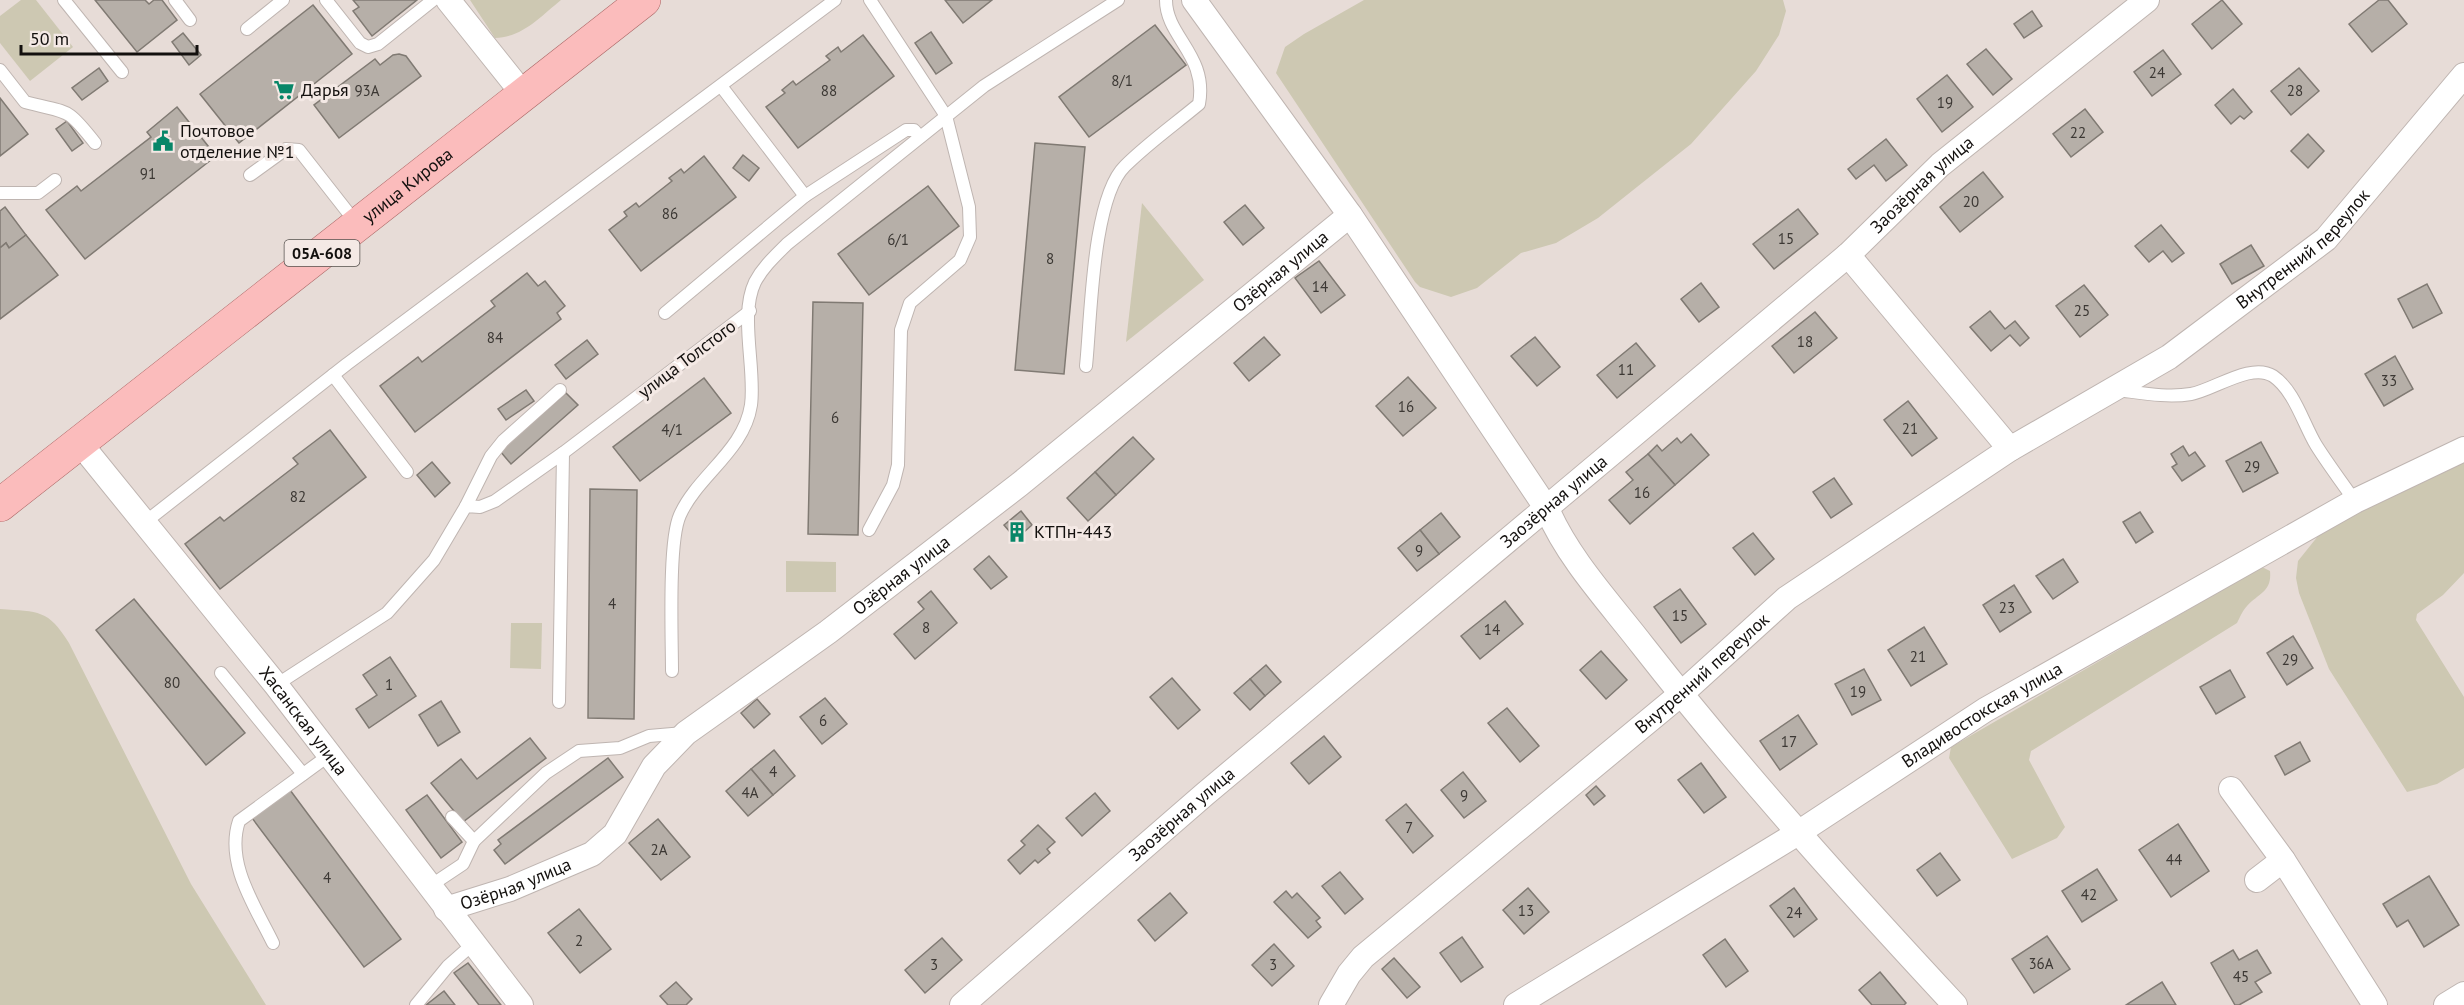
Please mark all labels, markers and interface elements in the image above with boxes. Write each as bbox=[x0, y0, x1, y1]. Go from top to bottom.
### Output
scale bar bbox=[21, 18, 196, 56]
text: 50 m bbox=[30, 27, 69, 50]
house number: 24 bbox=[2149, 63, 2165, 82]
house number: 8/1 bbox=[1111, 71, 1133, 90]
supermarket icon: Дарья bbox=[272, 78, 296, 102]
place label: Дарья bbox=[301, 78, 349, 101]
house number: 93А bbox=[354, 81, 380, 100]
house number: 88 bbox=[821, 81, 837, 100]
house number: 28 bbox=[2287, 81, 2303, 100]
house number: 19 bbox=[1937, 93, 1953, 112]
place label: Почтовое отделение №1 bbox=[180, 119, 295, 163]
house number: 22 bbox=[2070, 123, 2086, 142]
public building icon: Почтовое отделение №1 bbox=[151, 129, 175, 153]
street label: Заозёрная улица bbox=[1865, 131, 1978, 238]
street label: улица Кирова bbox=[357, 142, 457, 228]
house number: 91 bbox=[140, 164, 156, 183]
street label: Внутренний переулок bbox=[2231, 184, 2375, 314]
house number: 20 bbox=[1963, 192, 1979, 211]
house number: 86 bbox=[662, 204, 678, 223]
street label: Озёрная улица bbox=[1228, 225, 1333, 317]
house number: 15 bbox=[1778, 229, 1794, 248]
house number: 6/1 bbox=[887, 230, 909, 249]
road number: 05А-608 bbox=[284, 240, 360, 266]
house number: 8 bbox=[1046, 249, 1054, 268]
house number: 14 bbox=[1312, 277, 1328, 296]
house number: 25 bbox=[2074, 301, 2090, 320]
street label: улица Толстого bbox=[633, 314, 740, 403]
house number: 84 bbox=[487, 328, 503, 347]
house number: 18 bbox=[1797, 332, 1813, 351]
house number: 11 bbox=[1618, 360, 1634, 379]
house number: 33 bbox=[2381, 371, 2397, 390]
house number: 16 bbox=[1398, 397, 1414, 416]
house number: 6 bbox=[831, 408, 839, 427]
house number: 21 bbox=[1902, 419, 1918, 438]
house number: 4/1 bbox=[661, 420, 683, 439]
street label: Заозёрная улица bbox=[1495, 450, 1612, 553]
house number: 29 bbox=[2244, 457, 2260, 476]
house number: 16 bbox=[1634, 483, 1650, 502]
house number: 82 bbox=[290, 487, 306, 506]
building icon: КТПн-443 bbox=[1005, 520, 1029, 544]
place label: КТПн-443 bbox=[1034, 520, 1112, 543]
street label: Озёрная улица bbox=[848, 530, 954, 620]
house number: 9 bbox=[1415, 541, 1423, 560]
house number: 4 bbox=[608, 594, 616, 613]
house number: 23 bbox=[1999, 598, 2015, 617]
house number: 15 bbox=[1672, 606, 1688, 625]
street label: Внутренний переулок bbox=[1630, 607, 1774, 738]
house number: 8 bbox=[922, 618, 930, 637]
house number: 14 bbox=[1484, 620, 1500, 639]
house number: 21 bbox=[1910, 647, 1926, 666]
house number: 29 bbox=[2282, 650, 2298, 669]
street label: Владивостокская улица bbox=[1897, 657, 2066, 773]
street label: Хасанская улица bbox=[254, 661, 353, 780]
house number: 80 bbox=[164, 673, 180, 692]
house number: 1 bbox=[385, 675, 393, 694]
house number: 19 bbox=[1850, 682, 1866, 701]
house number: 6 bbox=[819, 711, 827, 730]
house number: 17 bbox=[1781, 732, 1797, 751]
house number: 4 bbox=[769, 762, 777, 781]
street label: Заозёрная улица bbox=[1124, 762, 1239, 866]
house number: 4А bbox=[742, 783, 759, 802]
house number: 9 bbox=[1460, 786, 1468, 805]
house number: 7 bbox=[1405, 818, 1413, 837]
house number: 2А bbox=[651, 840, 668, 859]
house number: 44 bbox=[2166, 850, 2182, 869]
street label: Озёрная улица bbox=[457, 852, 575, 915]
house number: 4 bbox=[323, 868, 331, 887]
house number: 42 bbox=[2081, 885, 2097, 904]
house number: 13 bbox=[1518, 901, 1534, 920]
house number: 24 bbox=[1786, 903, 1802, 922]
house number: 2 bbox=[575, 931, 583, 950]
house number: 36А bbox=[2028, 954, 2054, 973]
house number: 3 bbox=[930, 955, 938, 974]
house number: 3 bbox=[1269, 955, 1277, 974]
house number: 45 bbox=[2233, 967, 2249, 986]

